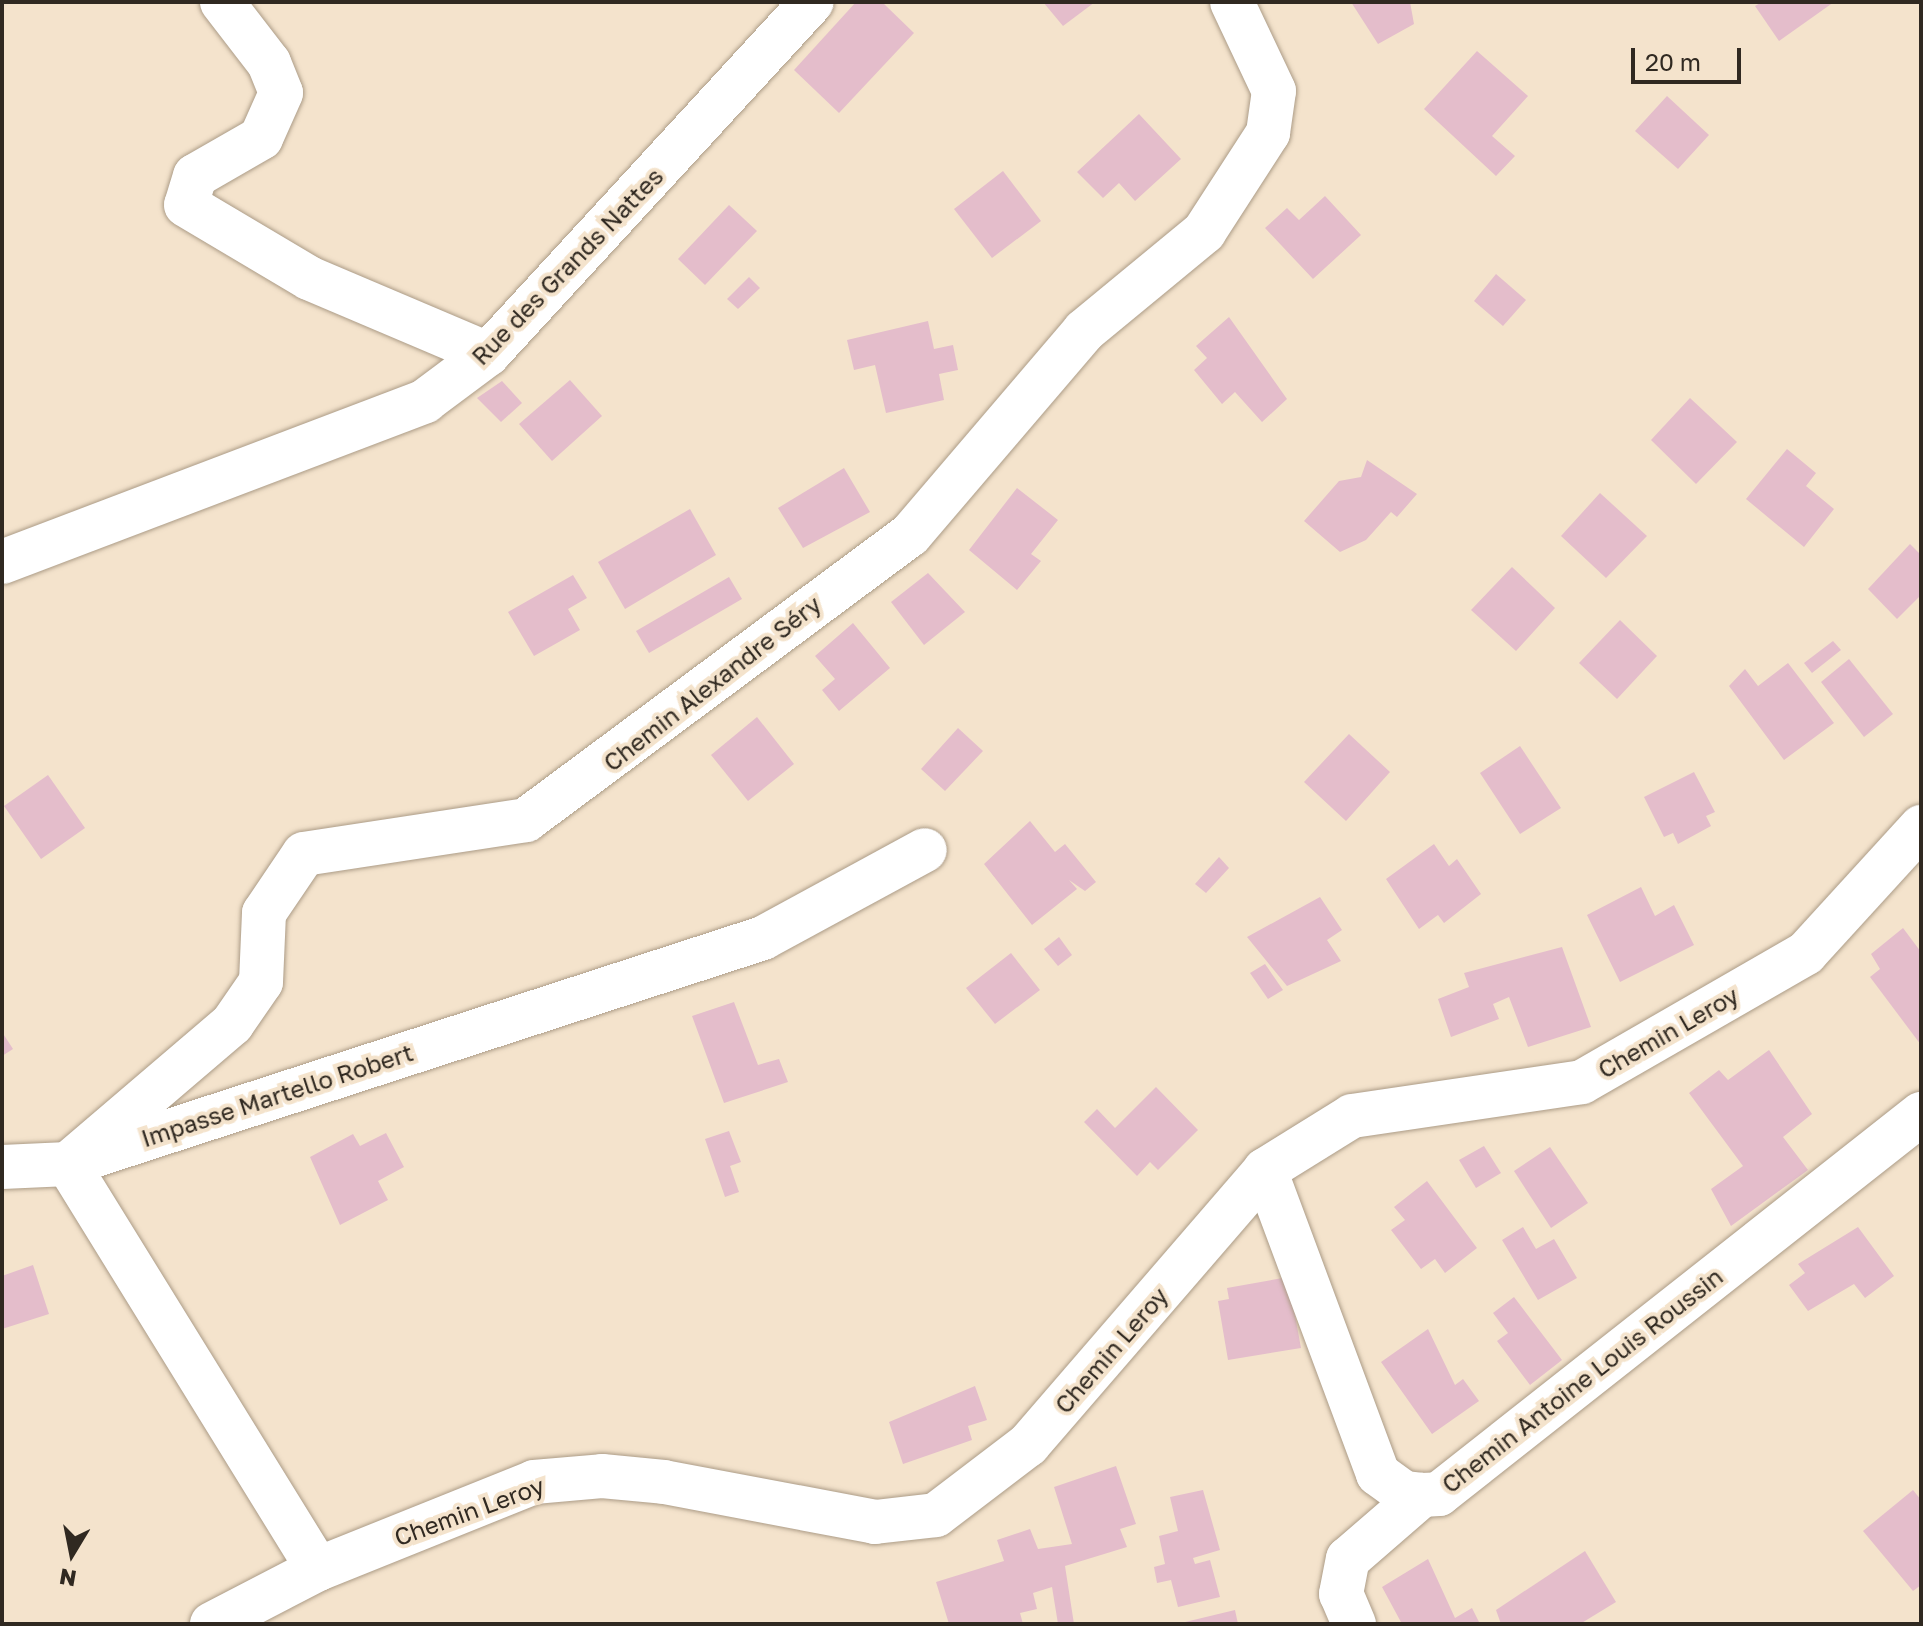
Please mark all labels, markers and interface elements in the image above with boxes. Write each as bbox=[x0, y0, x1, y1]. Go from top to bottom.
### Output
scale bar bbox=[1635, 32, 1745, 82]
text: 20 m bbox=[1645, 47, 1701, 76]
street label: Rue des Grands Nattes bbox=[465, 162, 669, 370]
street label: Chemin Alexandre Séry bbox=[598, 589, 826, 777]
street label: Chemin Leroy bbox=[1593, 980, 1743, 1084]
street label: Impasse Martello Robert bbox=[137, 1037, 417, 1153]
street label: Chemin Antoine Louis Roussin bbox=[1436, 1261, 1728, 1499]
street label: Chemin Leroy bbox=[1049, 1281, 1173, 1419]
street label: Chemin Leroy bbox=[390, 1471, 548, 1551]
north arrow bbox=[32, 1514, 112, 1594]
text: N bbox=[57, 1563, 78, 1593]

